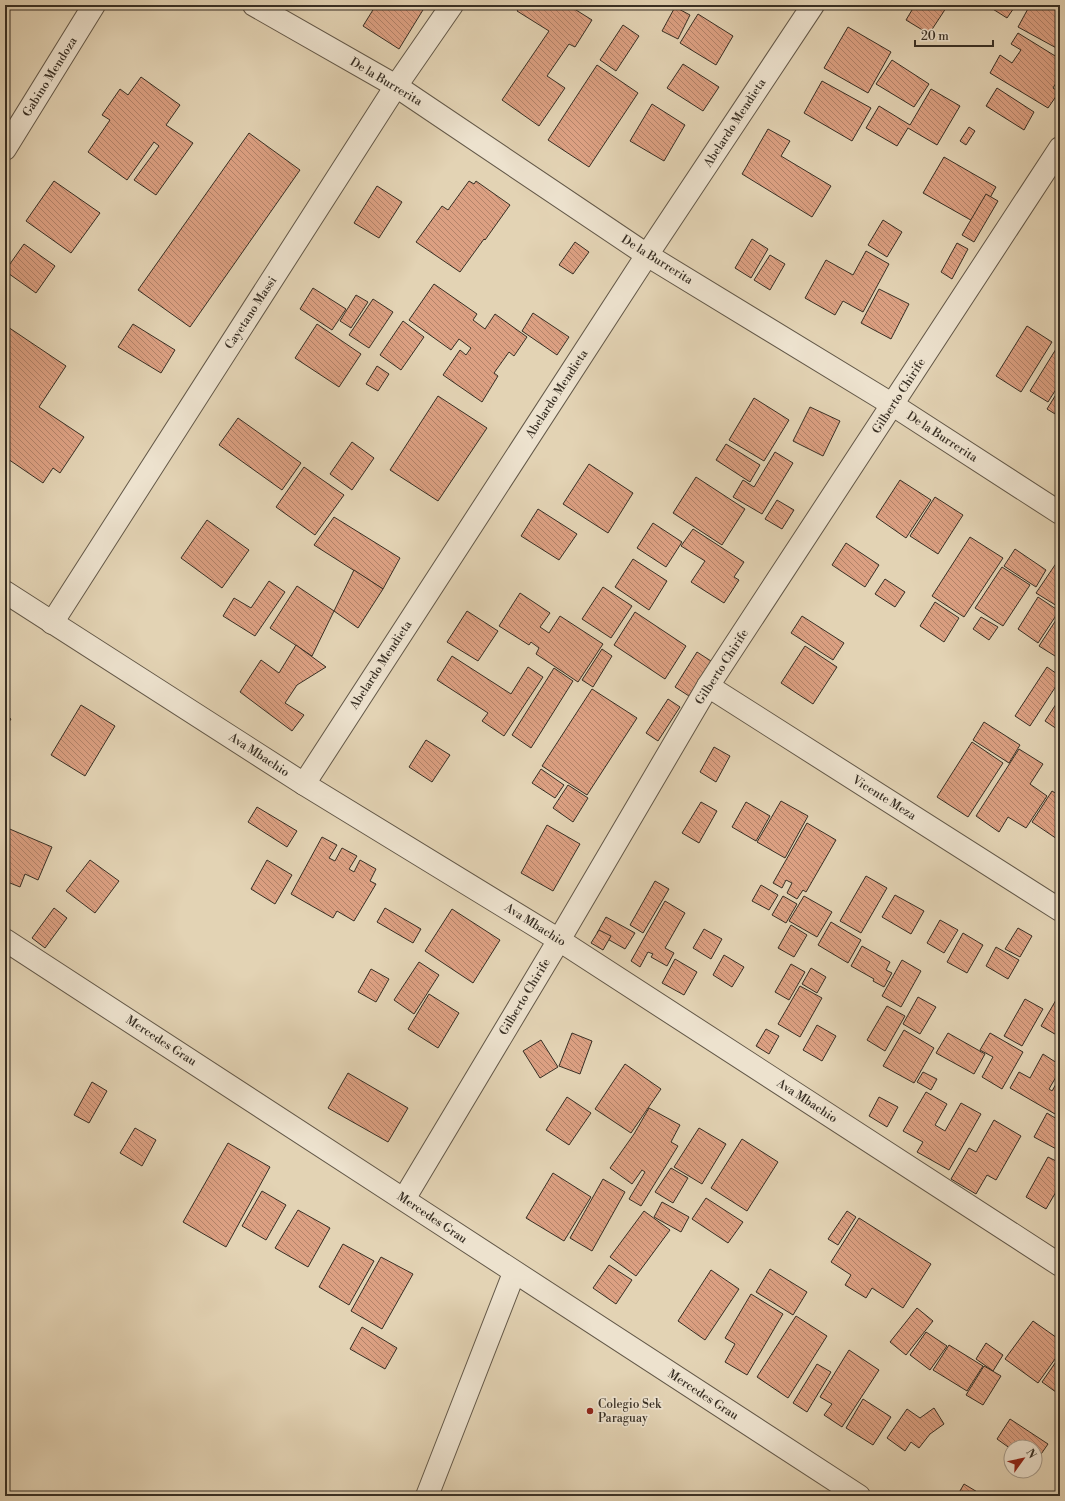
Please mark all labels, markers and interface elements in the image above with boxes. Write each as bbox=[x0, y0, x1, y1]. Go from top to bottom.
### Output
scale bar bbox=[915, 22, 993, 48]
text: 20 m bbox=[921, 29, 949, 44]
street label: Gabino Mendoza bbox=[19, 34, 81, 120]
street label: De la Burrerita bbox=[347, 55, 426, 110]
street label: Abelardo Mendieta bbox=[700, 75, 770, 171]
street label: De la Burrerita bbox=[618, 232, 696, 288]
street label: Cayetano Massi bbox=[222, 274, 280, 352]
street label: Abelardo Mendieta bbox=[522, 346, 592, 442]
street label: Gilberto Chirife bbox=[869, 355, 929, 437]
street label: De la Burrerita bbox=[904, 408, 981, 466]
street label: Abelardo Mendieta bbox=[346, 617, 416, 713]
street label: Gilberto Chirife bbox=[692, 626, 752, 708]
street label: Ava Mbachio bbox=[225, 729, 292, 780]
street label: Vicente Meza bbox=[849, 772, 919, 824]
street label: Ava Mbachio bbox=[501, 900, 569, 950]
street label: Gilberto Chirife bbox=[496, 956, 554, 1038]
street label: Mercedes Grau bbox=[123, 1013, 199, 1070]
street label: Ava Mbachio bbox=[773, 1075, 840, 1126]
street label: Mercedes Grau bbox=[394, 1189, 470, 1247]
street label: Mercedes Grau bbox=[665, 1367, 741, 1424]
place label: Colegio Sek Paraguay bbox=[598, 1397, 662, 1426]
marker: Colegio Sek Paraguay bbox=[585, 1406, 595, 1416]
north arrow bbox=[1003, 1439, 1043, 1479]
text: N bbox=[1022, 1447, 1039, 1462]

